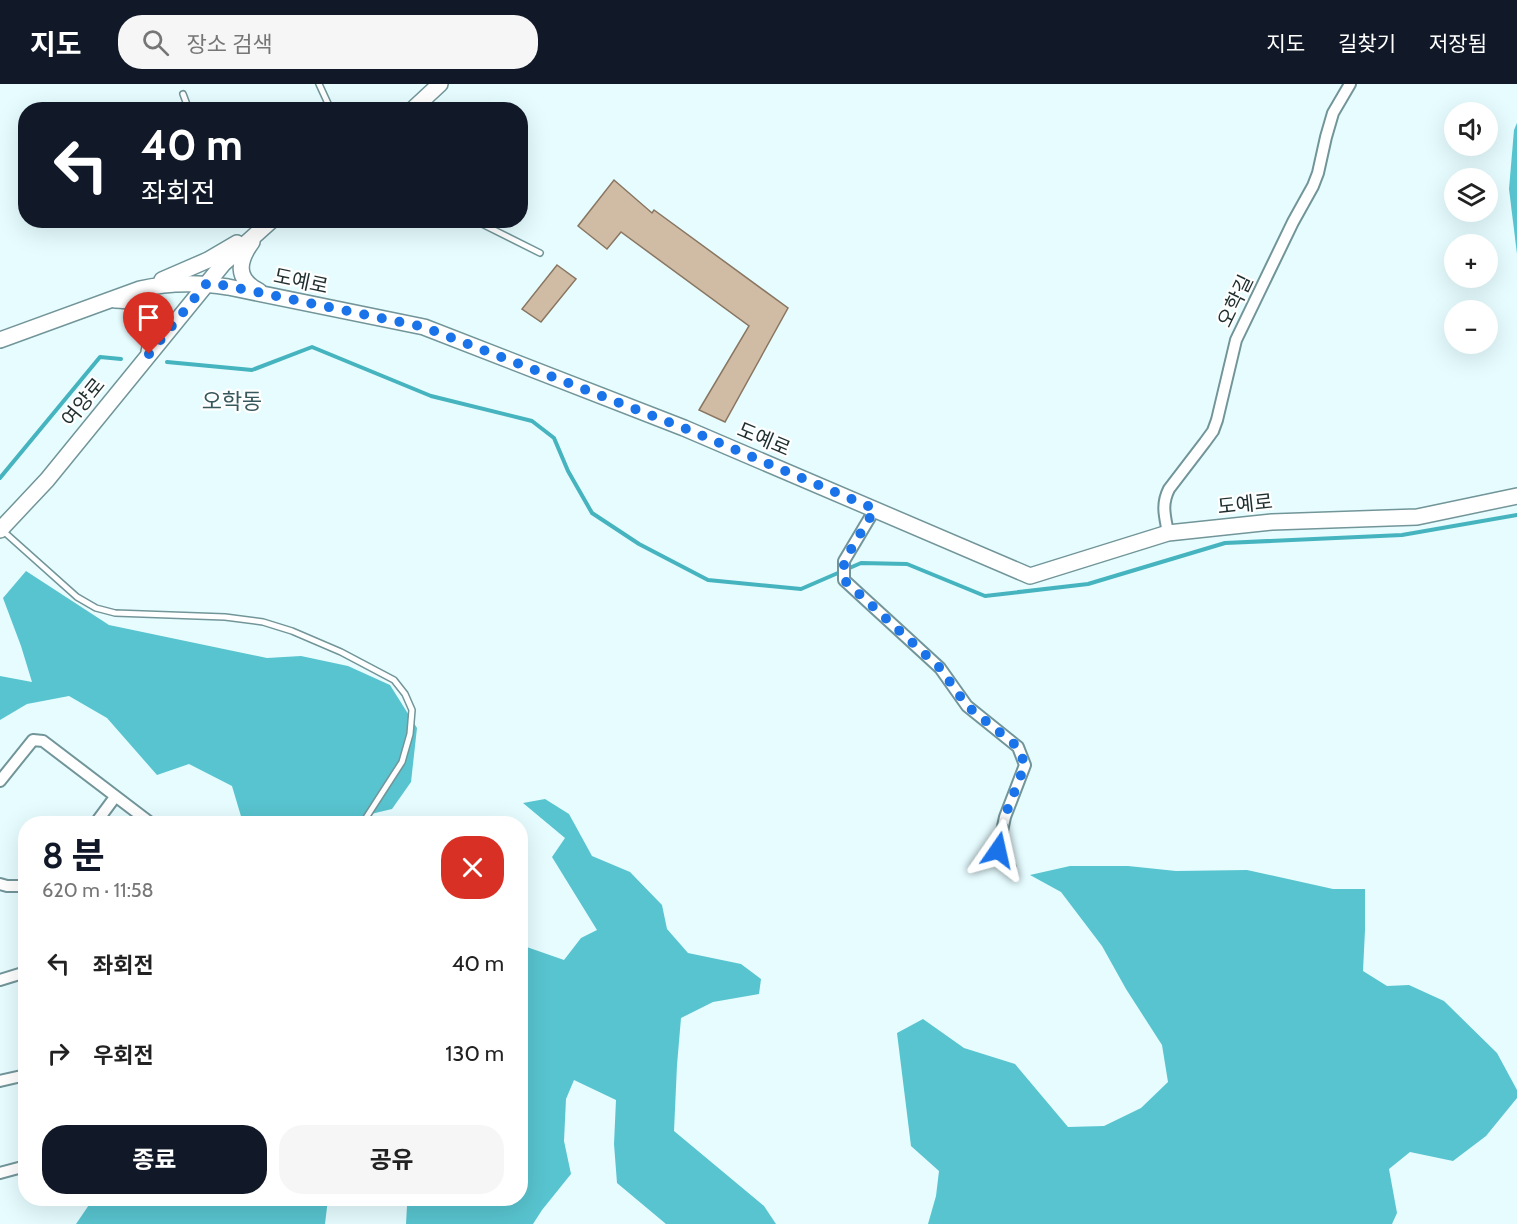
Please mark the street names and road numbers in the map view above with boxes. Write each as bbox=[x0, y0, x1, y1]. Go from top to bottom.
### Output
street label: 도예로 bbox=[272, 264, 330, 298]
street label: 오학길 bbox=[1212, 271, 1258, 331]
street label: 여양로 bbox=[56, 373, 110, 431]
street label: 도예로 bbox=[734, 417, 794, 461]
street label: 도예로 bbox=[1216, 489, 1274, 519]

